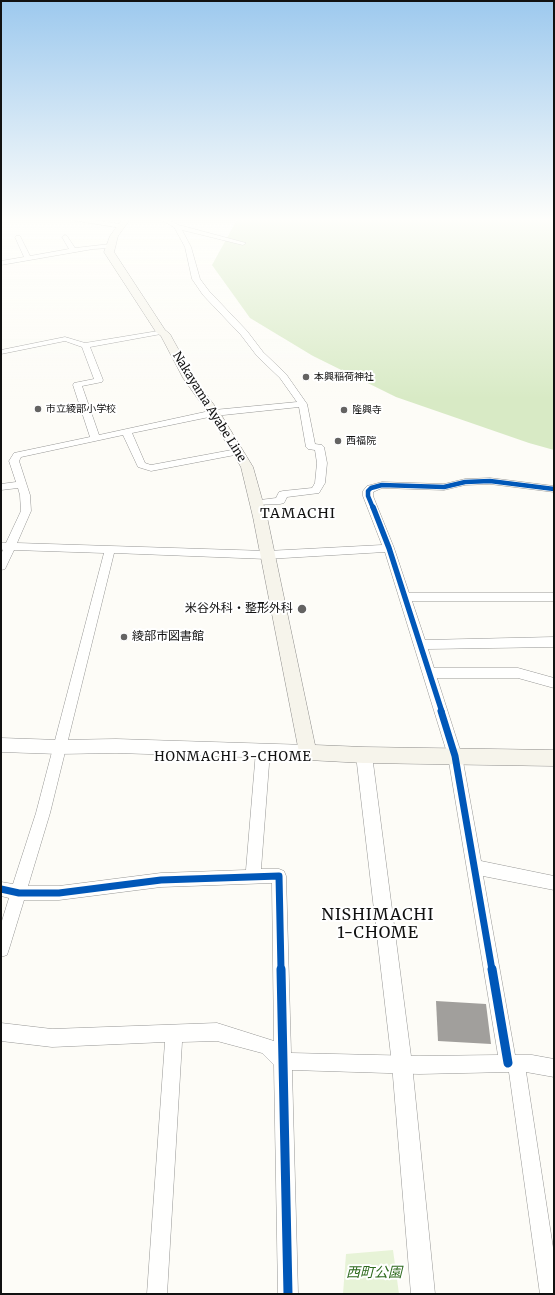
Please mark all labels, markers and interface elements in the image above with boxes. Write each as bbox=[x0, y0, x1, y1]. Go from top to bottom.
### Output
street label: Nakayama Ayabe Line bbox=[169, 349, 249, 465]
place label: 本興稲荷神社 bbox=[314, 371, 374, 383]
marker: 本興稲荷神社 bbox=[301, 372, 311, 382]
place label: 市立綾部小学校 bbox=[46, 403, 116, 415]
marker: 市立綾部小学校 bbox=[33, 404, 43, 414]
place label: 隆興寺 bbox=[352, 404, 382, 416]
marker: 隆興寺 bbox=[339, 405, 349, 415]
place label: 西福院 bbox=[346, 435, 376, 447]
marker: 西福院 bbox=[333, 436, 343, 446]
district label: TAMACHI bbox=[260, 506, 336, 522]
place label: 米谷外科・整形外科 bbox=[185, 602, 293, 616]
marker: 米谷外科・整形外科 bbox=[296, 603, 308, 615]
place label: 綾部市図書館 bbox=[132, 630, 204, 644]
marker: 綾部市図書館 bbox=[119, 632, 129, 642]
district label: HONMACHI 3-CHOME bbox=[154, 749, 312, 765]
district label: NISHIMACHI 1-CHOME bbox=[322, 905, 434, 943]
park label: 西町公園 bbox=[346, 1265, 402, 1281]

